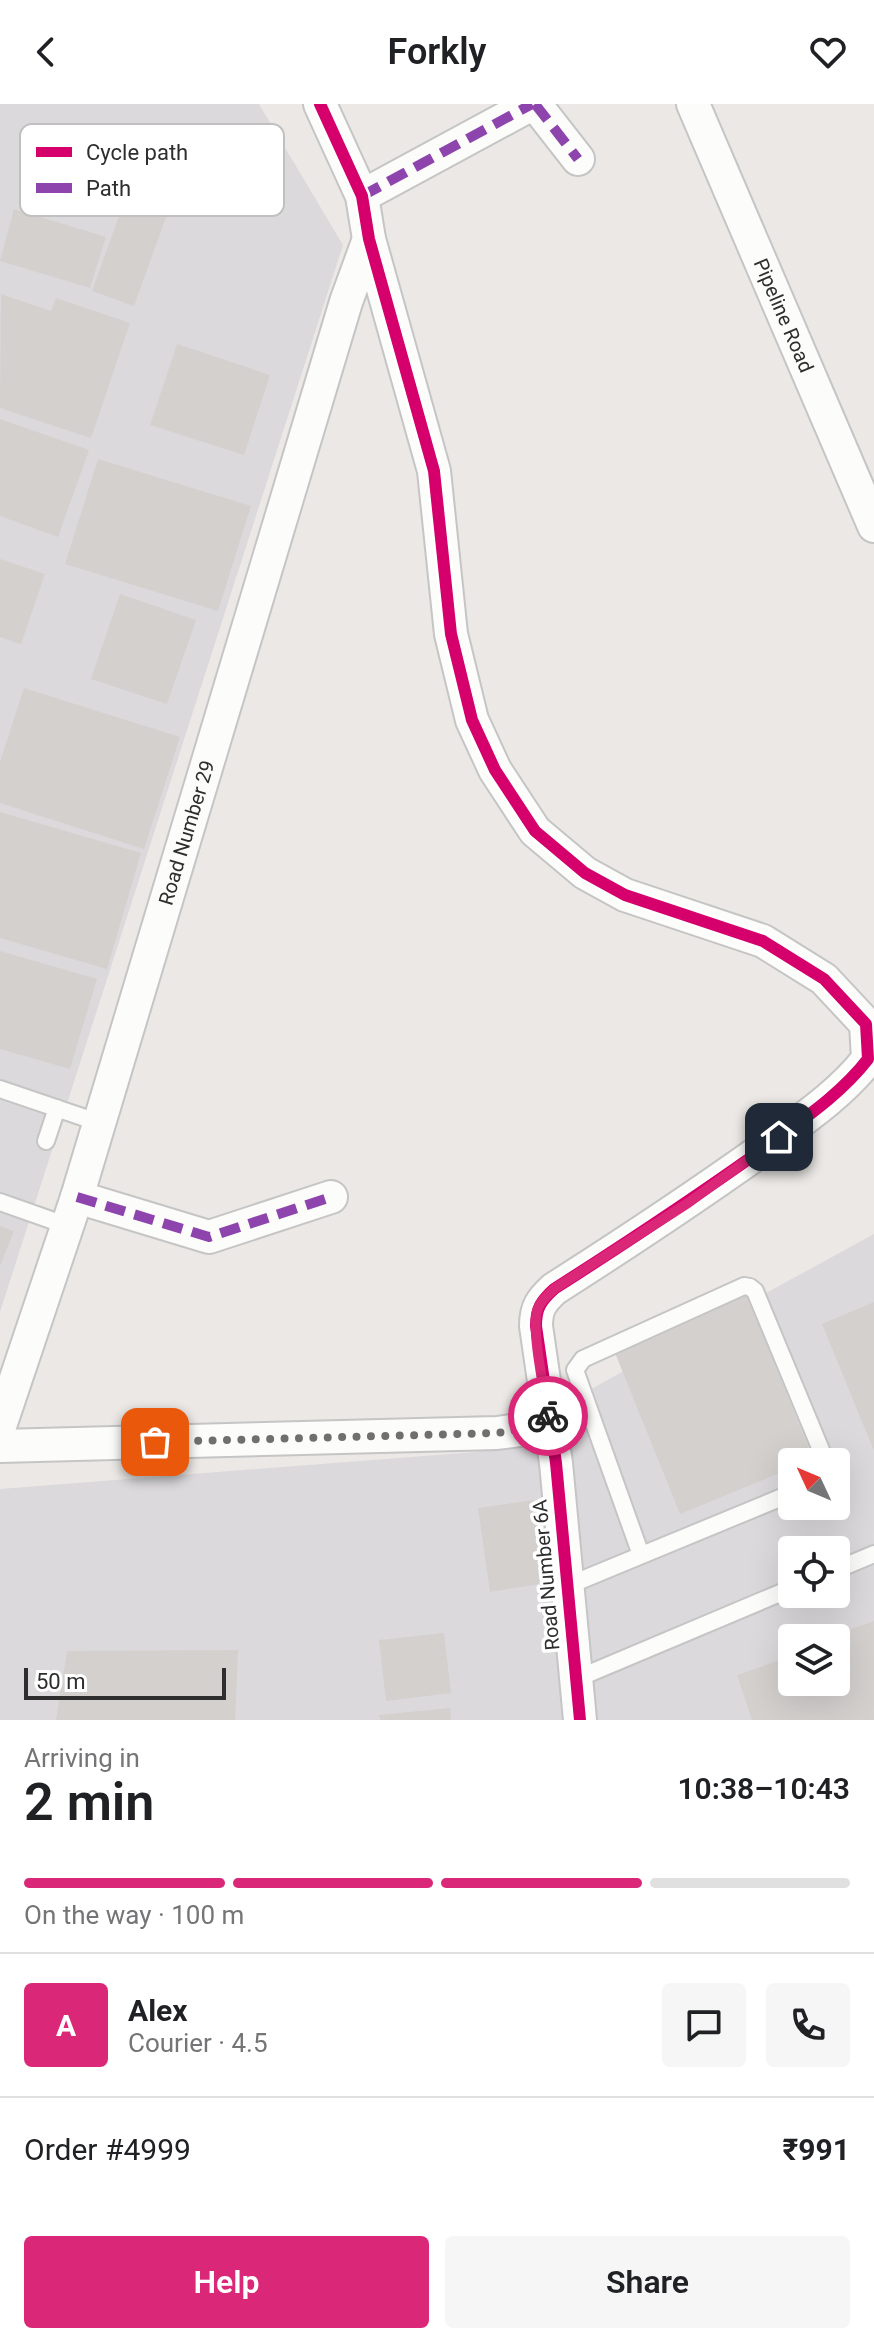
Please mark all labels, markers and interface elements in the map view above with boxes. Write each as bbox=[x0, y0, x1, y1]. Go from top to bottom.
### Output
icon: back bbox=[24, 30, 68, 74]
icon: heart bbox=[806, 30, 850, 74]
text: Forkly bbox=[388, 31, 486, 73]
legend bbox=[20, 124, 284, 216]
text: Cycle path bbox=[86, 140, 188, 165]
text: Path bbox=[86, 176, 131, 201]
street label: Pipeline Road bbox=[749, 255, 819, 376]
street label: Road Number 29 bbox=[153, 758, 220, 908]
pin bbox=[745, 1103, 813, 1171]
icon: home bbox=[757, 1115, 801, 1159]
courier bbox=[508, 1376, 588, 1456]
icon: bike bbox=[526, 1394, 570, 1438]
pin bbox=[121, 1408, 189, 1476]
icon: bag bbox=[133, 1420, 177, 1464]
north arrow bbox=[778, 1448, 850, 1520]
map controls bbox=[778, 1448, 850, 1696]
street label: Road Number 6A bbox=[527, 1498, 565, 1652]
button: locate bbox=[778, 1536, 850, 1608]
button: layers bbox=[778, 1624, 850, 1696]
scale bar bbox=[24, 1664, 226, 1700]
text: 50 m bbox=[36, 1669, 85, 1694]
text: Arriving in bbox=[24, 1743, 140, 1773]
text: 10:38–10:43 bbox=[677, 1771, 850, 1806]
text: 2 min bbox=[24, 1772, 154, 1833]
text: On the way · 100 m bbox=[24, 1900, 244, 1930]
button: chat bbox=[662, 1983, 746, 2067]
button: phone bbox=[766, 1983, 850, 2067]
text: Alex bbox=[128, 1993, 188, 2028]
text: A bbox=[56, 2008, 76, 2043]
text: Courier · 4.5 bbox=[128, 2028, 268, 2058]
text: Order #4999 bbox=[24, 2132, 191, 2167]
text: ₹991 bbox=[783, 2132, 850, 2167]
button: Help bbox=[24, 2236, 429, 2328]
button: Share bbox=[445, 2236, 850, 2328]

